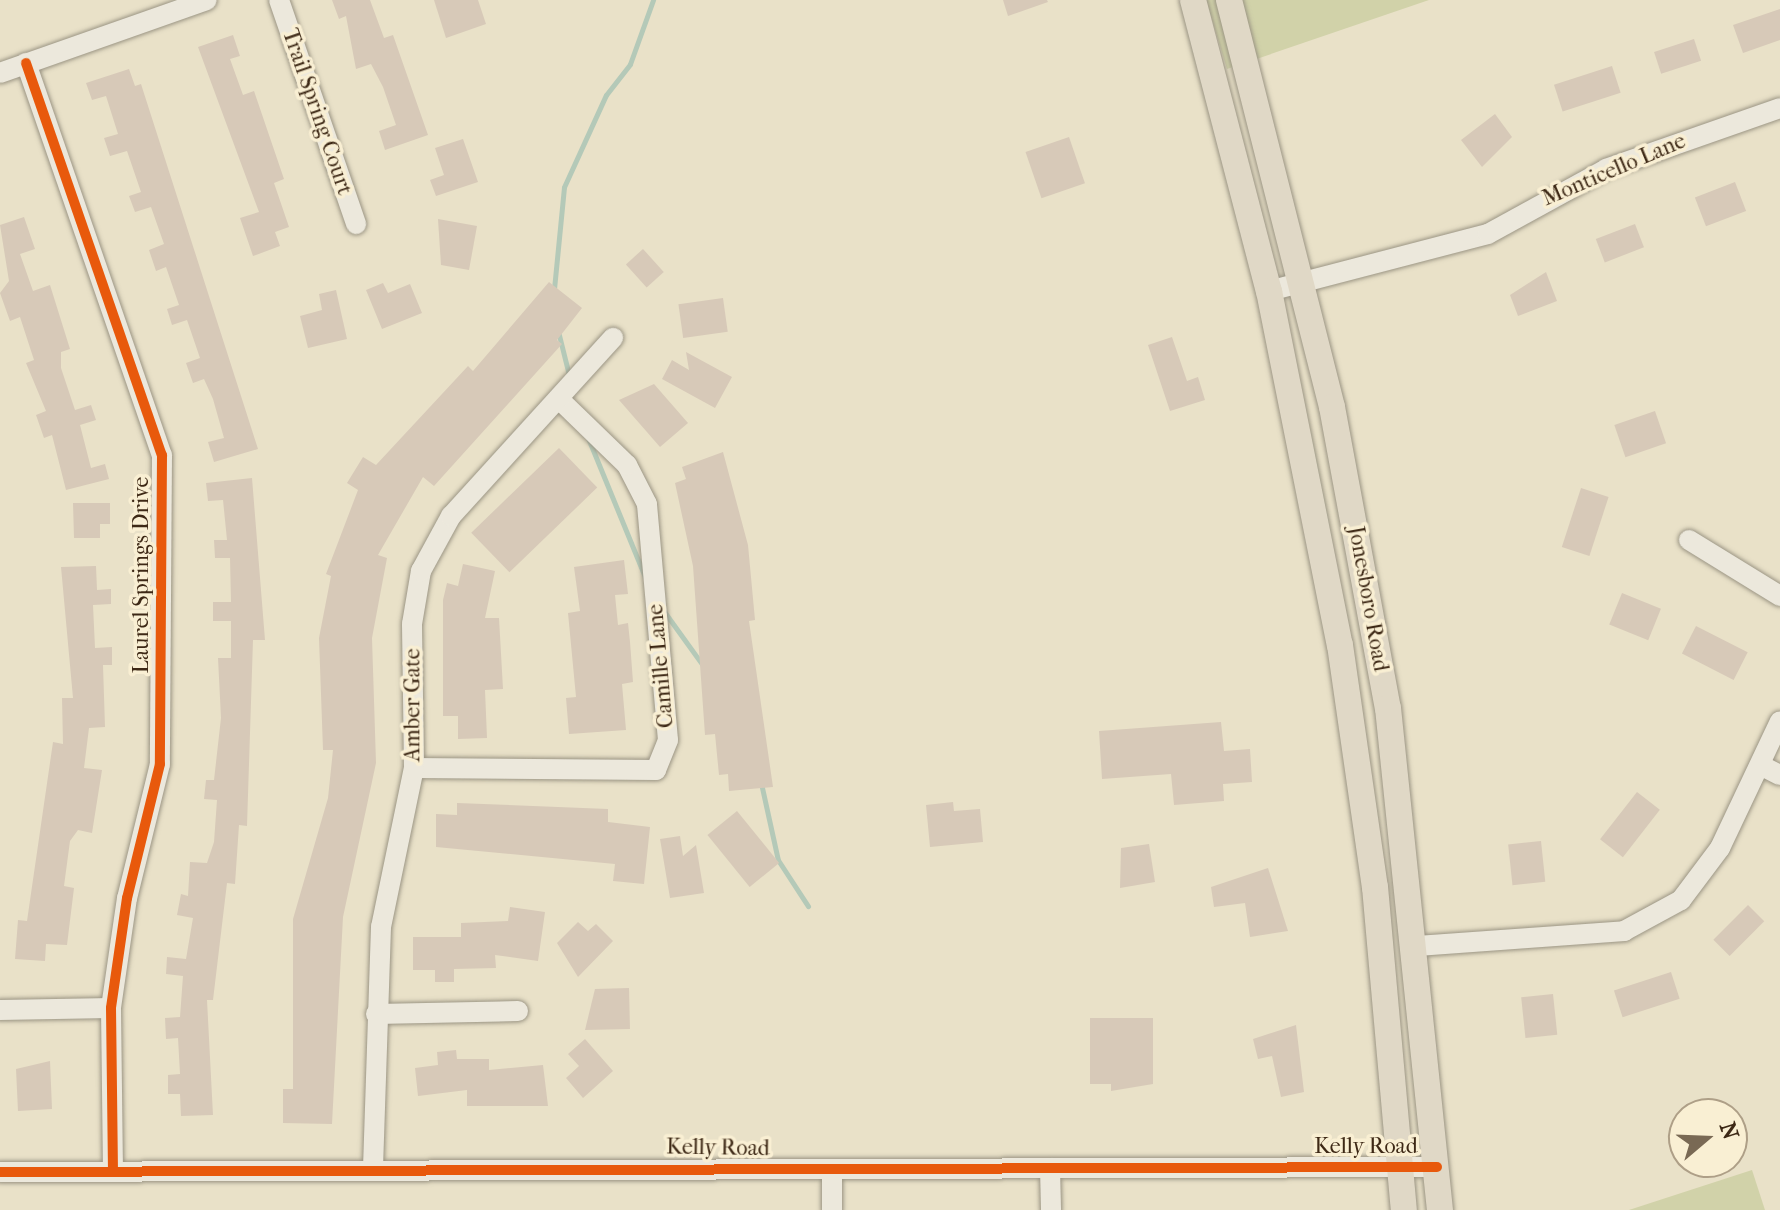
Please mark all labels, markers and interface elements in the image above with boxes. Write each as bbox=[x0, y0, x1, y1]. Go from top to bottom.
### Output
street label: Trail Spring Court bbox=[276, 25, 358, 199]
street label: Monticello Lane bbox=[1538, 128, 1690, 212]
street label: Laurel Springs Drive bbox=[129, 477, 155, 673]
street label: Jonesboro Road bbox=[1342, 524, 1394, 674]
street label: Camille Lane bbox=[642, 603, 680, 729]
street label: Amber Gate bbox=[400, 648, 426, 762]
north arrow bbox=[1668, 1098, 1748, 1178]
text: N bbox=[1714, 1119, 1744, 1143]
street label: Kelly Road bbox=[666, 1134, 770, 1162]
street label: Kelly Road bbox=[1314, 1134, 1418, 1160]

